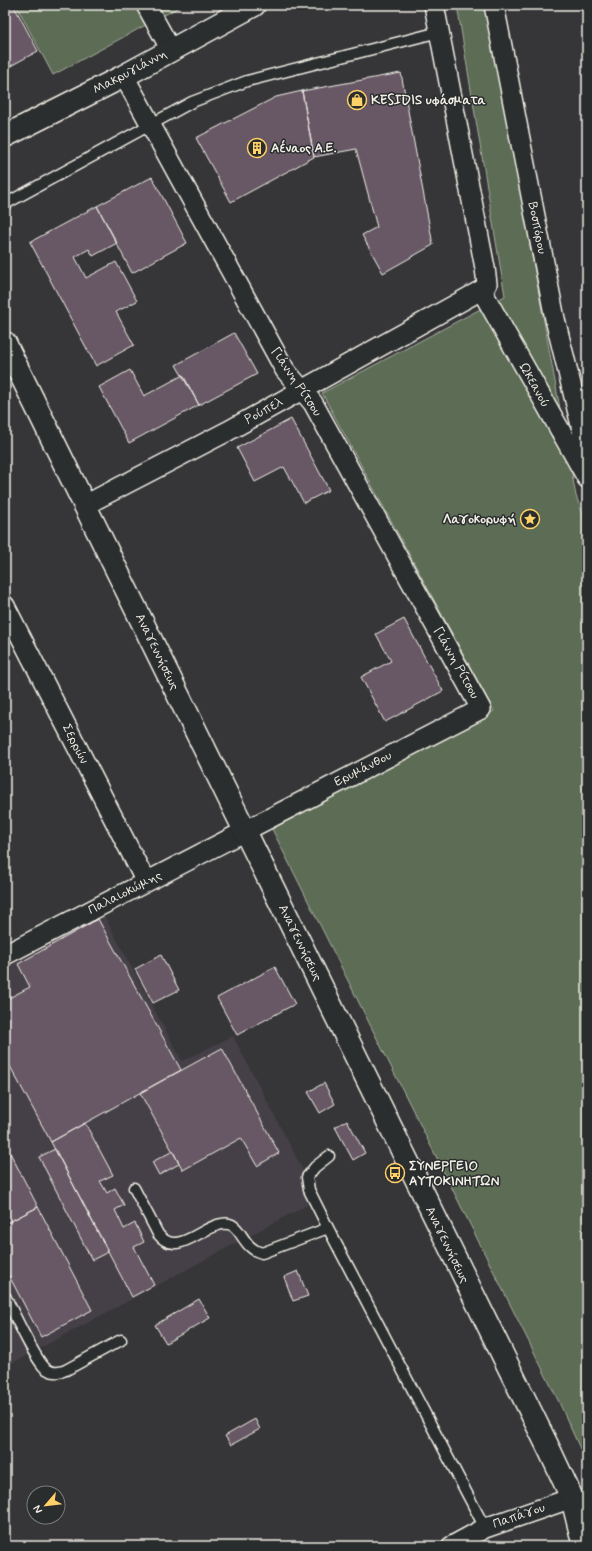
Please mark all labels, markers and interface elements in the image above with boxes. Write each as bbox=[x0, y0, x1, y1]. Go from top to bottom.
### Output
street label: Μακρυγιάννη bbox=[90, 45, 170, 99]
shop icon: KESIDIS υφάσματα bbox=[346, 89, 368, 111]
place label: KESIDIS υφάσματα bbox=[371, 92, 487, 109]
building icon: Αέναος Α.Ε. bbox=[246, 137, 268, 159]
place label: Αέναος Α.Ε. bbox=[271, 139, 337, 157]
street label: Βοσπόρου bbox=[524, 200, 550, 256]
street label: Γιάννη Ρίτσου bbox=[267, 344, 326, 420]
street label: Ωκεανού bbox=[515, 359, 553, 411]
street label: Ρούπελ bbox=[242, 394, 286, 428]
place icon: Λαγοκορυφή bbox=[519, 508, 541, 530]
place label: Λαγοκορυφή bbox=[443, 511, 516, 528]
street label: Αναγεννήσεως bbox=[131, 611, 183, 693]
street label: Γιάννη Ρίτσου bbox=[429, 624, 483, 702]
street label: Σερρών bbox=[58, 721, 92, 767]
street label: Ερυμάνθου bbox=[331, 747, 395, 791]
street label: Παλαιοκώμης bbox=[85, 867, 165, 919]
street label: Αναγεννήσεως bbox=[274, 902, 326, 984]
place label: ΣΥΝΕΡΓΕΙΟ ΑΥΤΟΚΙΝΗΤΩΝ bbox=[409, 1158, 500, 1190]
bus stop icon: ΣΥΝΕΡΓΕΙΟ ΑΥΤΟΚΙΝΗΤΩΝ bbox=[384, 1162, 406, 1184]
street label: Αναγεννήσεως bbox=[421, 1204, 473, 1286]
north arrow bbox=[26, 1485, 66, 1525]
street label: Παπάγου bbox=[491, 1499, 548, 1533]
text: N bbox=[30, 1503, 46, 1516]

